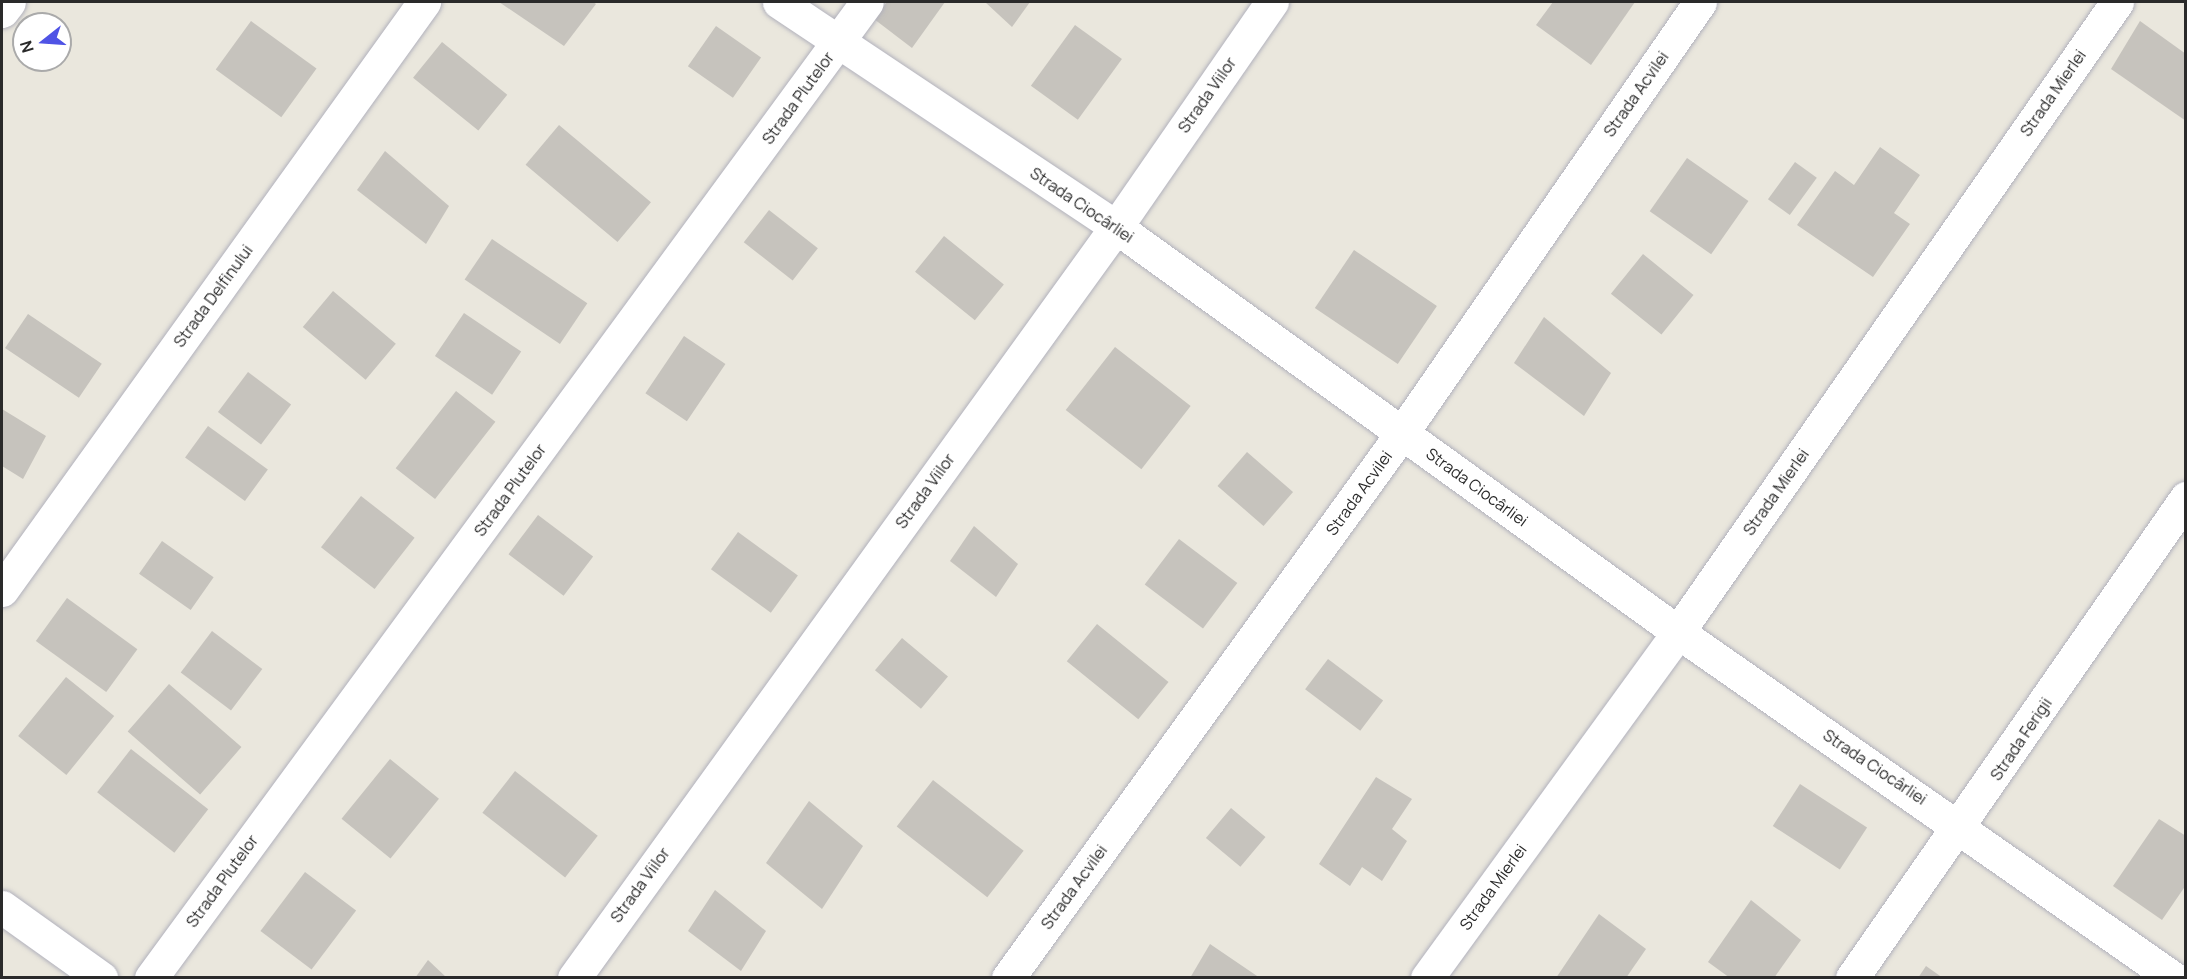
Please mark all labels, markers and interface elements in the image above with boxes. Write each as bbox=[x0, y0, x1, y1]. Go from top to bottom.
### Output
north arrow bbox=[12, 12, 72, 72]
text: N bbox=[14, 38, 39, 55]
street label: Strada Mierlei bbox=[2016, 46, 2090, 140]
street label: Strada Plutelor bbox=[758, 48, 838, 148]
street label: Strada Acvilei bbox=[1599, 48, 1673, 140]
street label: Strada Viilor bbox=[1174, 53, 1240, 137]
street label: Strada Ciocârliei bbox=[1027, 163, 1137, 247]
street label: Strada Delfinului bbox=[169, 241, 257, 351]
street label: Strada Plutelor bbox=[470, 440, 550, 540]
street label: Strada Ciocârliei bbox=[1422, 444, 1532, 530]
street label: Strada Mierlei bbox=[1739, 445, 1813, 539]
street label: Strada Acvilei bbox=[1322, 447, 1396, 539]
street label: Strada Viilor bbox=[891, 450, 959, 532]
street label: Strada Ferigii bbox=[1986, 694, 2056, 784]
street label: Strada Ciocârliei bbox=[1820, 725, 1930, 809]
street label: Strada Plutelor bbox=[182, 831, 262, 931]
street label: Strada Mierlei bbox=[1455, 840, 1531, 934]
street label: Strada Acvilei bbox=[1037, 841, 1111, 933]
street label: Strada Viilor bbox=[606, 844, 674, 926]

